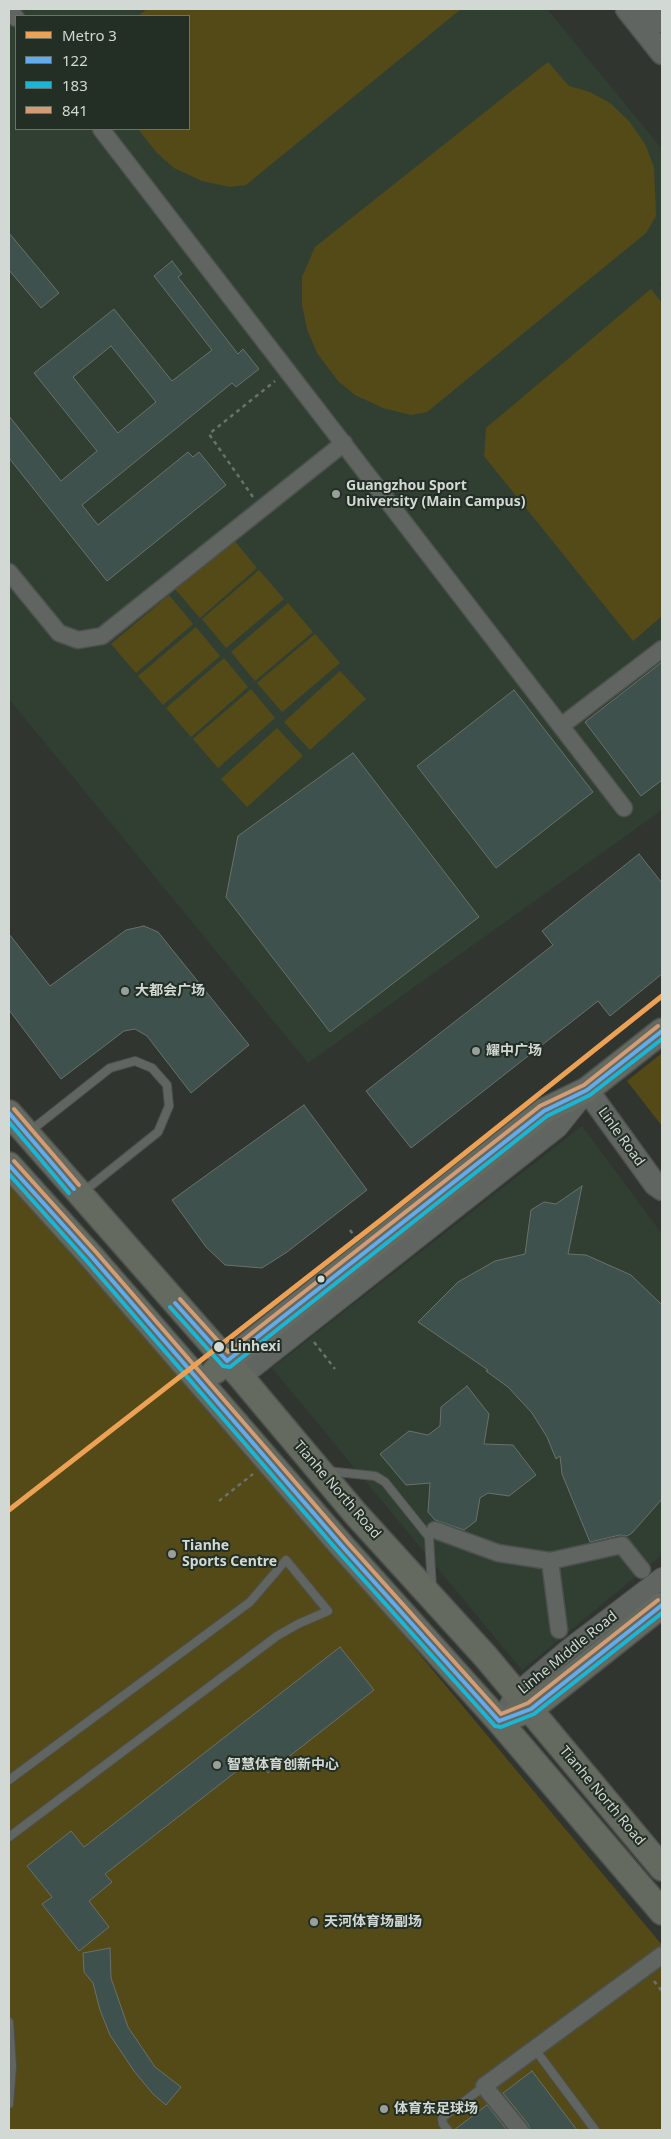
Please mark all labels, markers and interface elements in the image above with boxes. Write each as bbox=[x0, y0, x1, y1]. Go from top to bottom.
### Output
legend bbox=[15, 15, 190, 130]
text: Metro 3 bbox=[62, 25, 117, 45]
text: 122 bbox=[62, 50, 88, 70]
text: 183 bbox=[62, 75, 88, 95]
text: 841 bbox=[62, 100, 88, 120]
place label: Guangzhou Sport University (Main Campus) bbox=[346, 478, 525, 511]
marker: Guangzhou Sport University (Main Campus) bbox=[330, 488, 342, 500]
place label: 大都会广场 bbox=[135, 983, 205, 999]
marker: 大都会广场 bbox=[119, 985, 131, 997]
place label: 耀中广场 bbox=[486, 1043, 542, 1059]
marker: 耀中广场 bbox=[470, 1045, 482, 1057]
street label: Linle Road bbox=[594, 1104, 648, 1170]
unlabelled marker bbox=[316, 1274, 326, 1284]
place label: Linhexi bbox=[230, 1339, 281, 1355]
marker: Linhexi bbox=[212, 1340, 226, 1354]
street label: Tianhe North Road bbox=[290, 1438, 384, 1542]
place label: Tianhe Sports Centre bbox=[182, 1538, 277, 1570]
marker: Tianhe Sports Centre bbox=[166, 1548, 178, 1560]
street label: Linhe Middle Road bbox=[515, 1608, 621, 1698]
street label: Tianhe North Road bbox=[556, 1743, 648, 1849]
place label: 智慧体育创新中心 bbox=[227, 1757, 339, 1773]
marker: 智慧体育创新中心 bbox=[211, 1759, 223, 1771]
place label: 天河体育场副场 bbox=[324, 1914, 422, 1930]
marker: 天河体育场副场 bbox=[308, 1916, 320, 1928]
place label: 体育东足球场 bbox=[394, 2101, 478, 2117]
marker: 体育东足球场 bbox=[378, 2103, 390, 2115]

